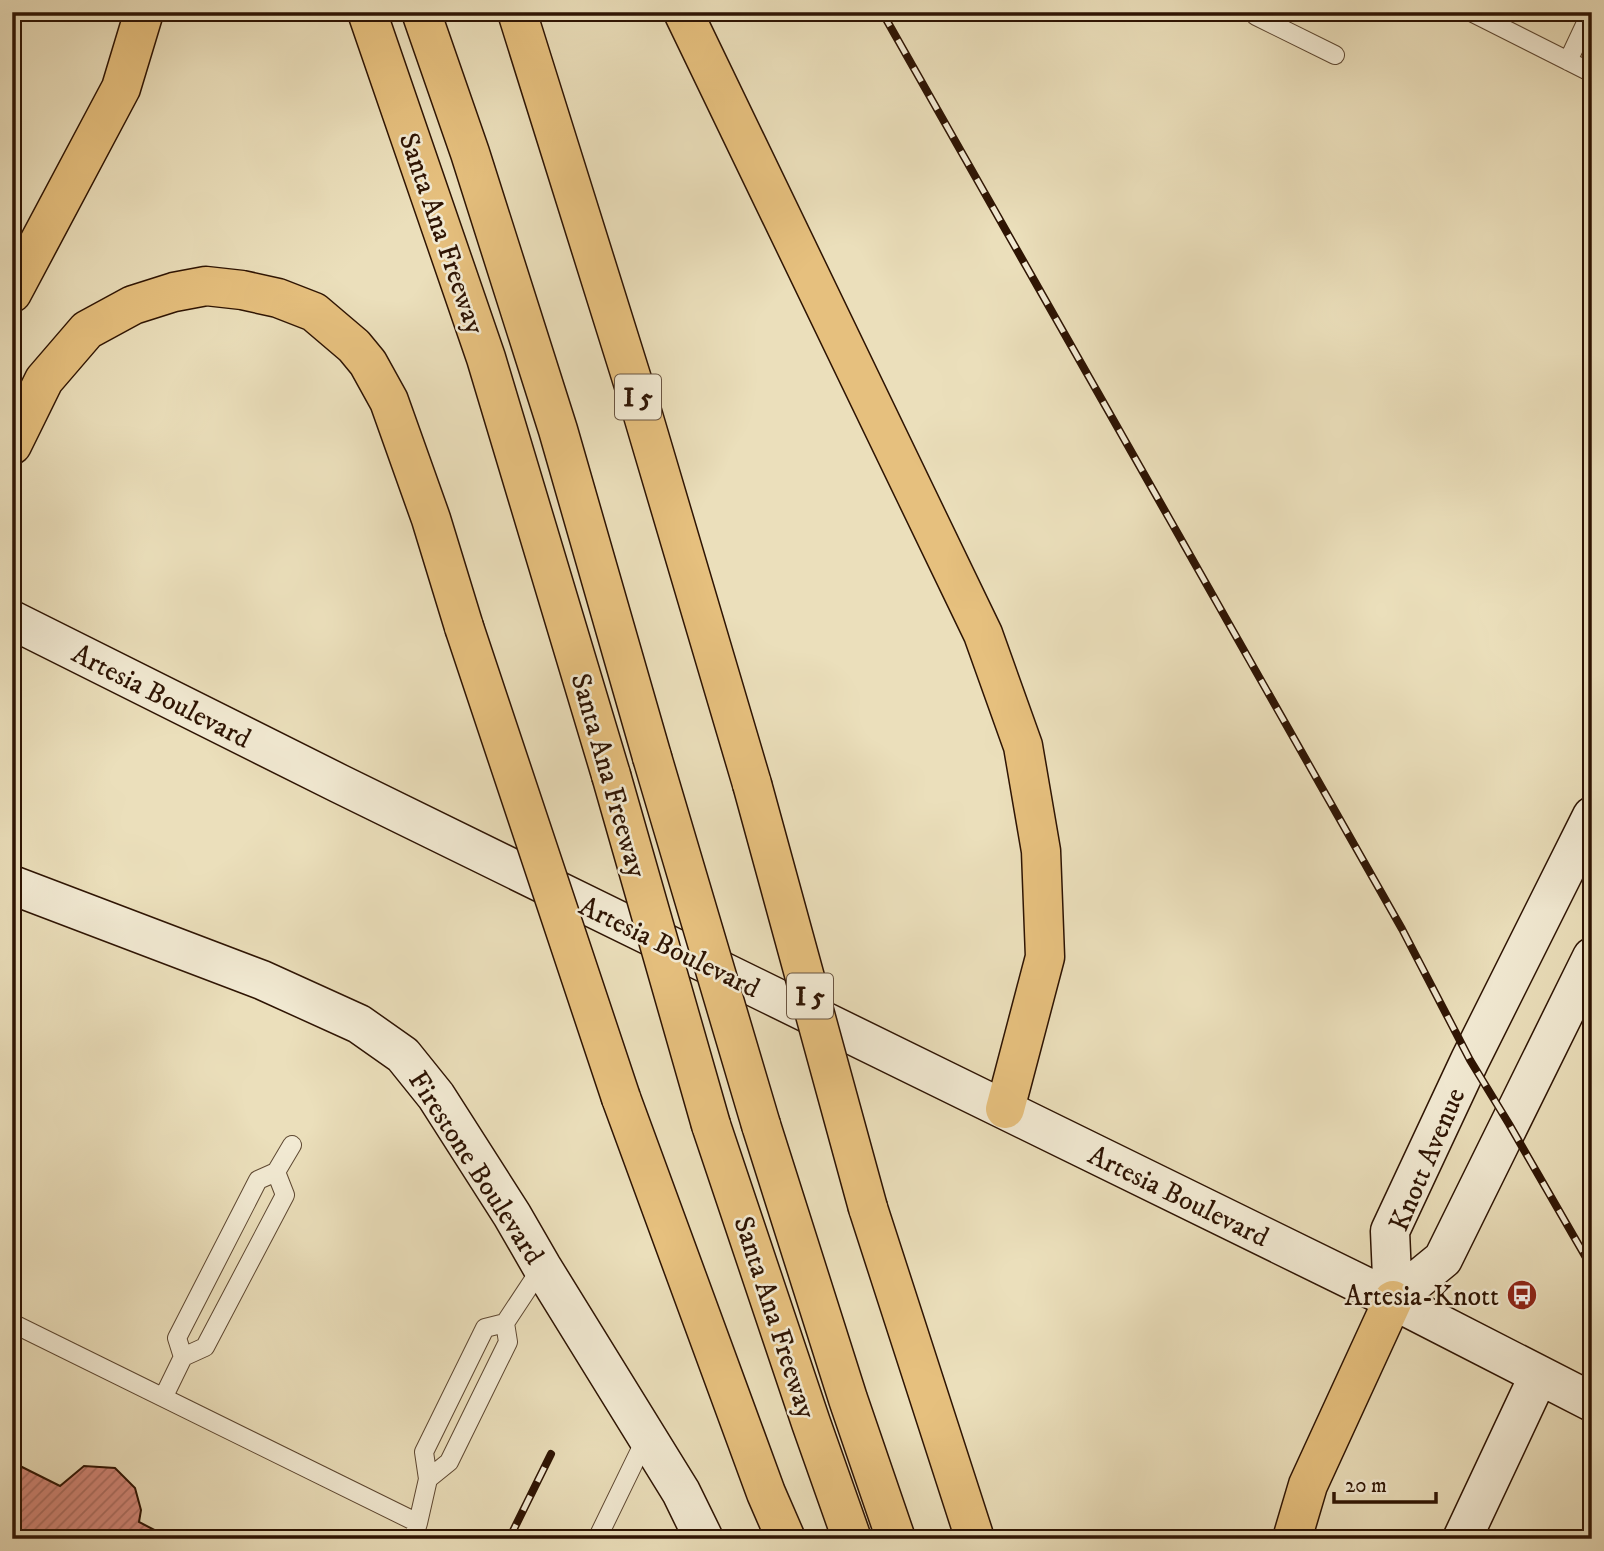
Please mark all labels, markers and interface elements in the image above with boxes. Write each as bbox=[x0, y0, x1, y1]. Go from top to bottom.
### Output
street label: Santa Ana Freeway bbox=[391, 128, 493, 339]
road number: I 5 bbox=[615, 374, 661, 420]
street label: Artesia Boulevard bbox=[66, 636, 257, 757]
street label: Santa Ana Freeway bbox=[563, 669, 655, 882]
street label: Artesia Boulevard bbox=[573, 889, 765, 1006]
road number: I 5 bbox=[787, 973, 833, 1018]
street label: Firestone Boulevard bbox=[400, 1064, 551, 1271]
street label: Knott Avenue bbox=[1381, 1083, 1473, 1237]
street label: Artesia Boulevard bbox=[1082, 1138, 1274, 1255]
street label: Santa Ana Freeway bbox=[725, 1212, 824, 1424]
bus stop icon: Artesia-Knott bbox=[1505, 1278, 1539, 1312]
place label: Artesia-Knott bbox=[1345, 1279, 1499, 1314]
scale bar bbox=[1334, 1460, 1436, 1504]
text: 20 m bbox=[1345, 1473, 1387, 1499]

